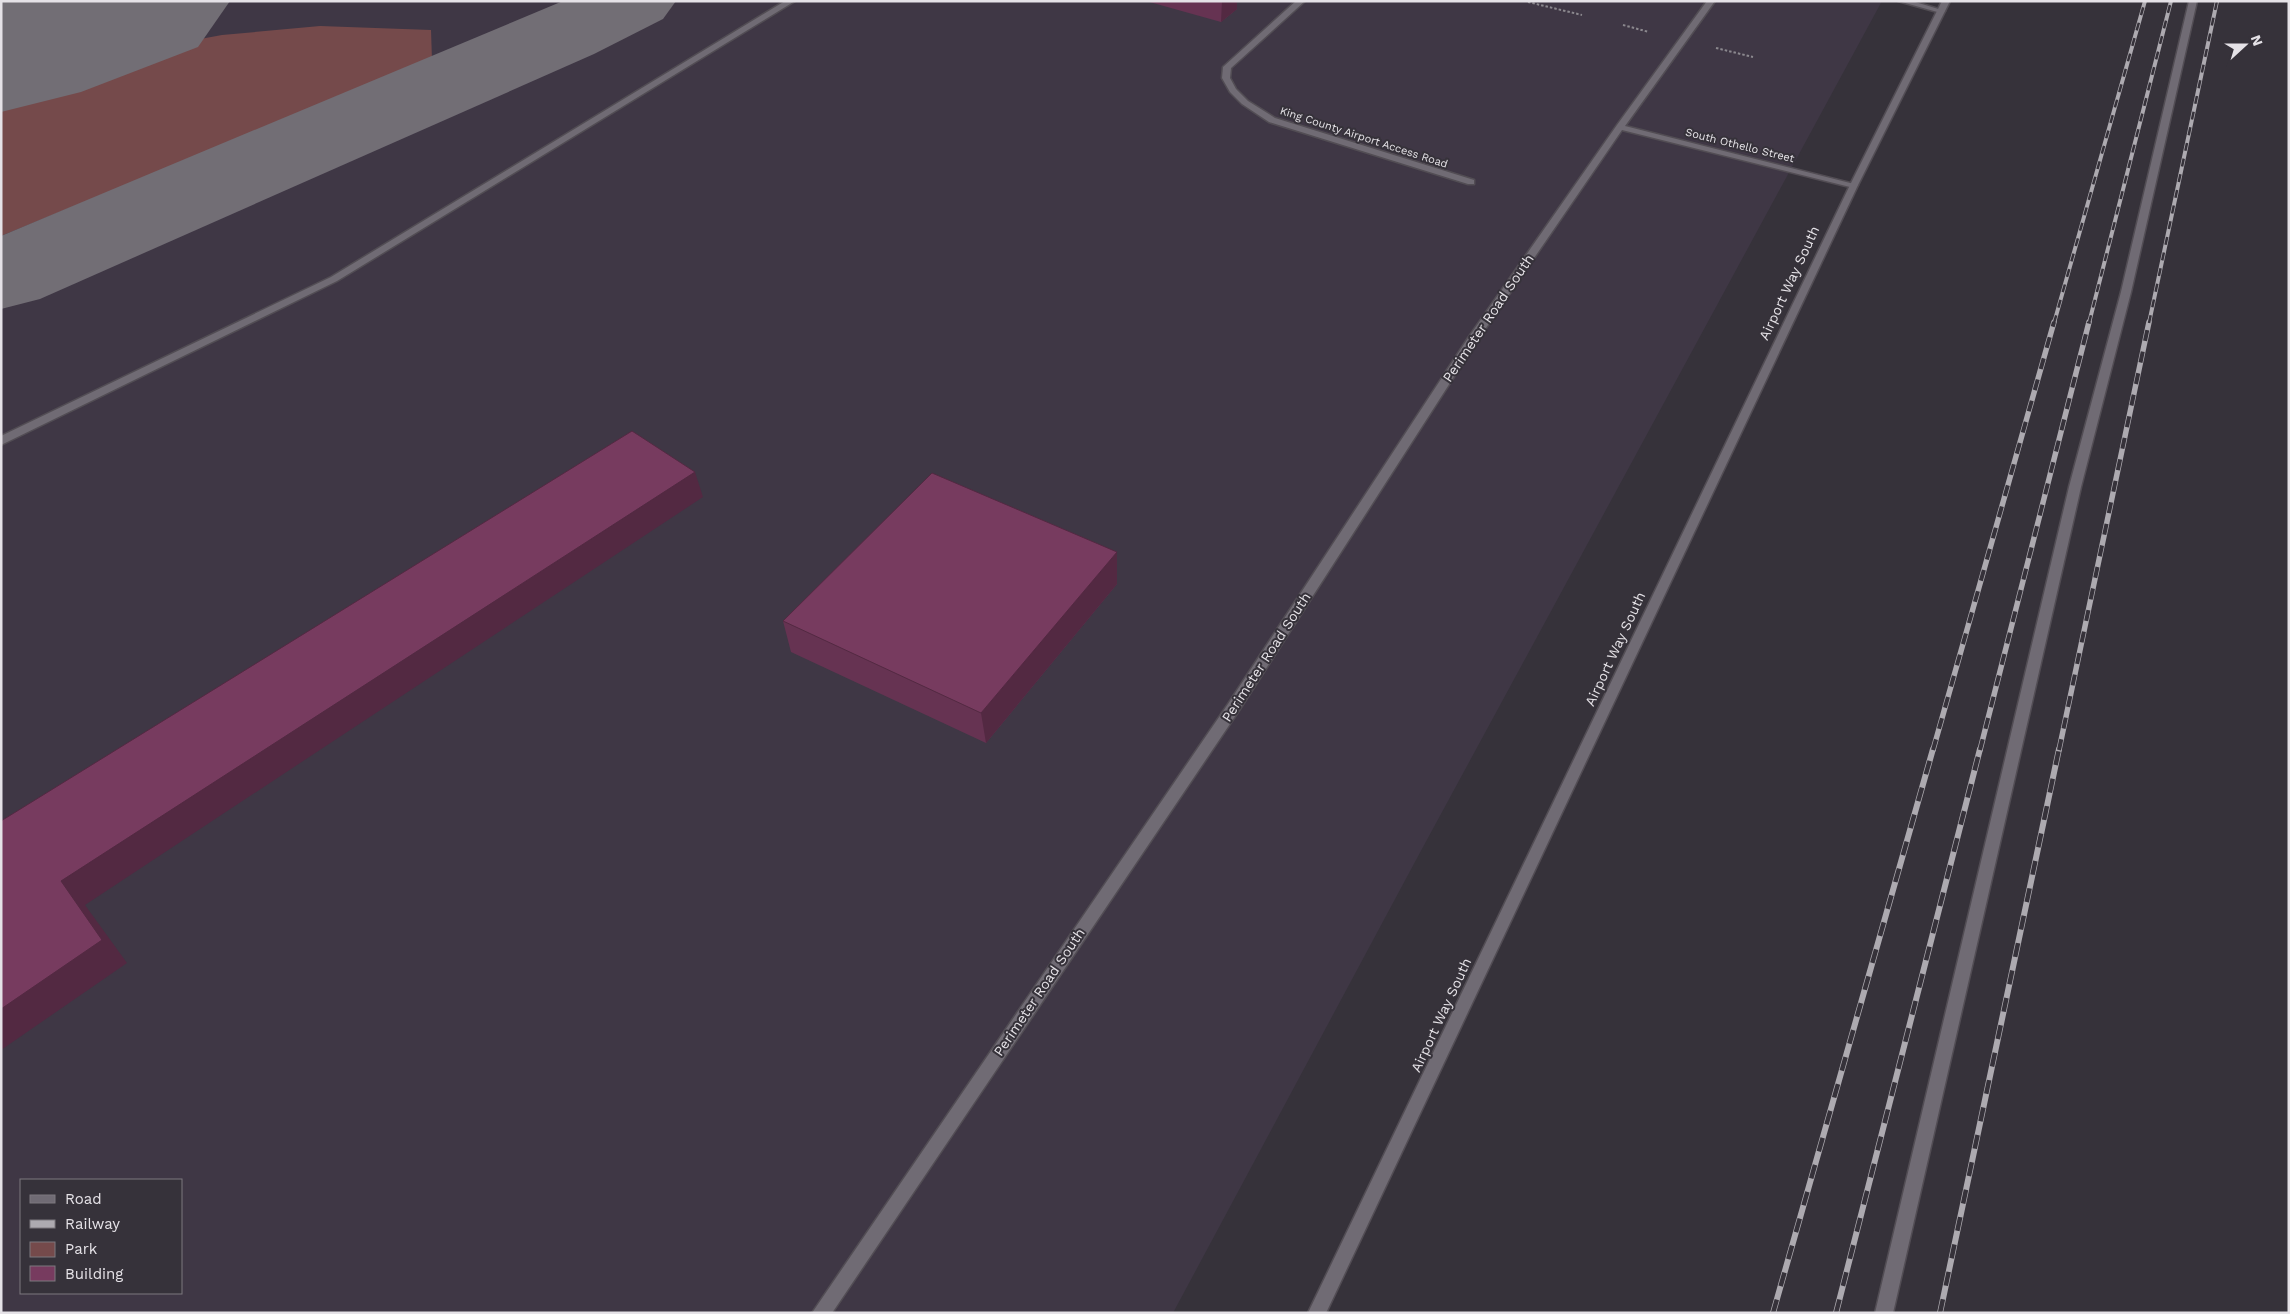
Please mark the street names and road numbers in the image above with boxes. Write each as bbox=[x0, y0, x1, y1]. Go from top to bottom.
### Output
street label: King County Airport Access Road bbox=[1278, 104, 1449, 171]
street label: South Othello Street bbox=[1684, 126, 1796, 165]
street label: Airport Way South bbox=[1756, 223, 1822, 343]
street label: Perimeter Road South bbox=[1439, 251, 1537, 385]
street label: Perimeter Road South bbox=[1218, 589, 1314, 725]
street label: Airport Way South bbox=[1582, 589, 1648, 709]
street label: Perimeter Road South bbox=[990, 925, 1088, 1059]
street label: Airport Way South bbox=[1408, 955, 1474, 1075]

